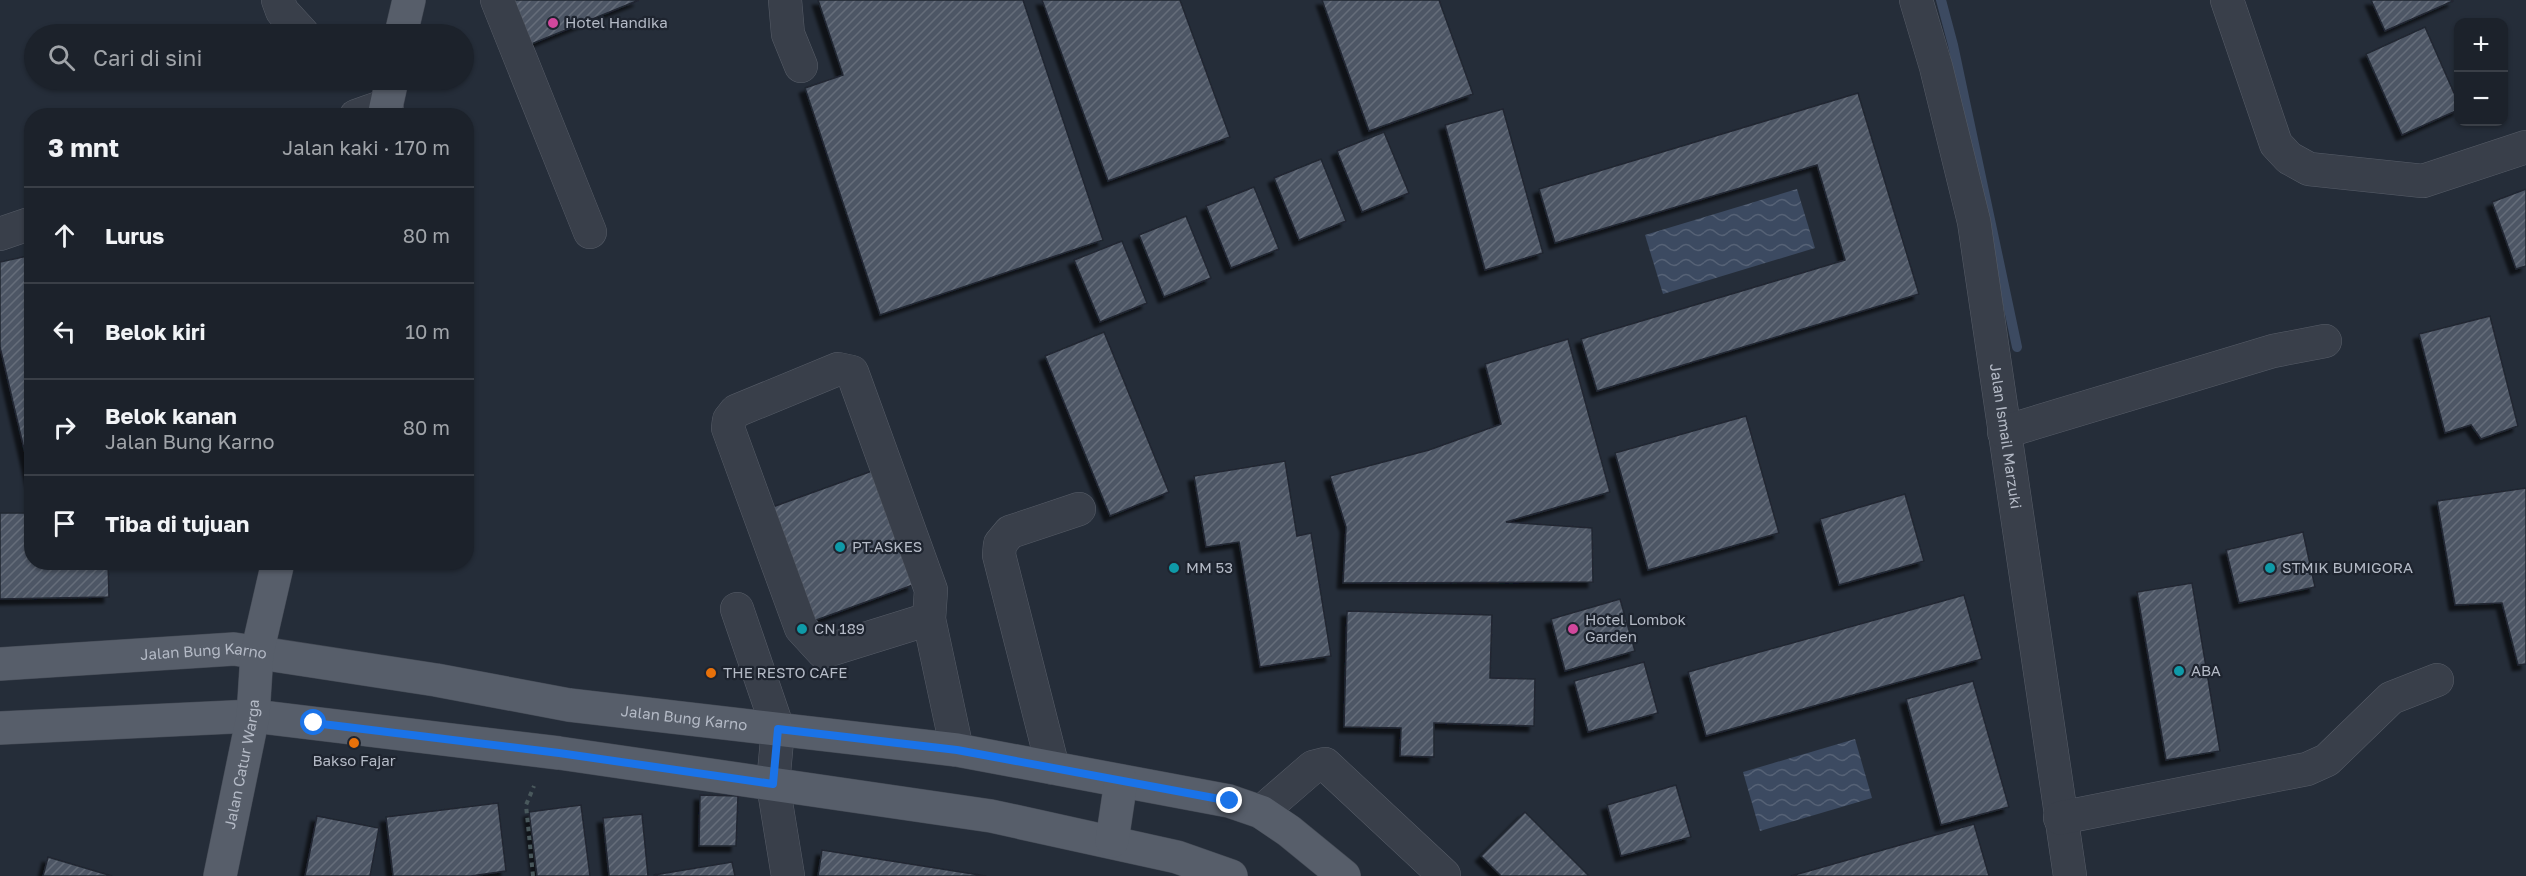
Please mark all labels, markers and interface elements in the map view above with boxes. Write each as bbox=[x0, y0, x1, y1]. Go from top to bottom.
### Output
place label: Hotel Handika bbox=[565, 13, 668, 31]
marker: Hotel Handika bbox=[546, 16, 560, 30]
map controls bbox=[2454, 18, 2508, 126]
button: + bbox=[2454, 18, 2508, 72]
search box bbox=[24, 24, 474, 90]
icon: search bbox=[45, 41, 78, 74]
text: Cari di sini bbox=[93, 44, 202, 71]
button: − bbox=[2454, 72, 2508, 126]
text: 3 mnt bbox=[48, 132, 119, 163]
text: Jalan kaki · 170 m bbox=[282, 135, 450, 159]
icon: ahead bbox=[48, 219, 81, 252]
text: Lurus bbox=[105, 222, 164, 249]
text: 80 m bbox=[403, 223, 450, 247]
icon: left bbox=[48, 315, 81, 348]
text: Belok kiri bbox=[105, 318, 206, 345]
text: 10 m bbox=[405, 319, 450, 343]
street label: Jalan Ismail Marzuki bbox=[1987, 362, 2026, 510]
text: Belok kanan bbox=[105, 402, 237, 429]
icon: right bbox=[48, 411, 81, 444]
text: 80 m bbox=[403, 415, 450, 439]
text: Jalan Bung Karno bbox=[105, 429, 275, 453]
icon: arrive bbox=[48, 507, 81, 540]
text: Tiba di tujuan bbox=[105, 510, 249, 537]
place label: PT.ASKES bbox=[852, 537, 922, 555]
marker: PT.ASKES bbox=[833, 540, 847, 554]
place label: MM 53 bbox=[1186, 558, 1233, 576]
place label: STMIK BUMIGORA bbox=[2282, 558, 2413, 576]
marker: MM 53 bbox=[1167, 561, 1181, 575]
marker: STMIK BUMIGORA bbox=[2263, 561, 2277, 575]
place label: Hotel Lombok Garden bbox=[1585, 610, 1687, 645]
place label: CN 189 bbox=[814, 619, 865, 637]
marker: CN 189 bbox=[795, 622, 809, 636]
marker: Hotel Lombok Garden bbox=[1566, 622, 1580, 636]
street label: Jalan Bung Karno bbox=[139, 639, 268, 663]
place label: ABA bbox=[2191, 661, 2221, 679]
place label: THE RESTO CAFE bbox=[723, 663, 847, 681]
marker: ABA bbox=[2172, 664, 2186, 678]
marker: THE RESTO CAFE bbox=[704, 666, 718, 680]
street label: Jalan Catur Warga bbox=[220, 699, 262, 831]
street label: Jalan Bung Karno bbox=[620, 701, 748, 734]
route start bbox=[300, 709, 326, 735]
marker: Bakso Fajar bbox=[347, 736, 361, 750]
place label: Bakso Fajar bbox=[312, 751, 396, 769]
route end bbox=[1216, 787, 1242, 813]

